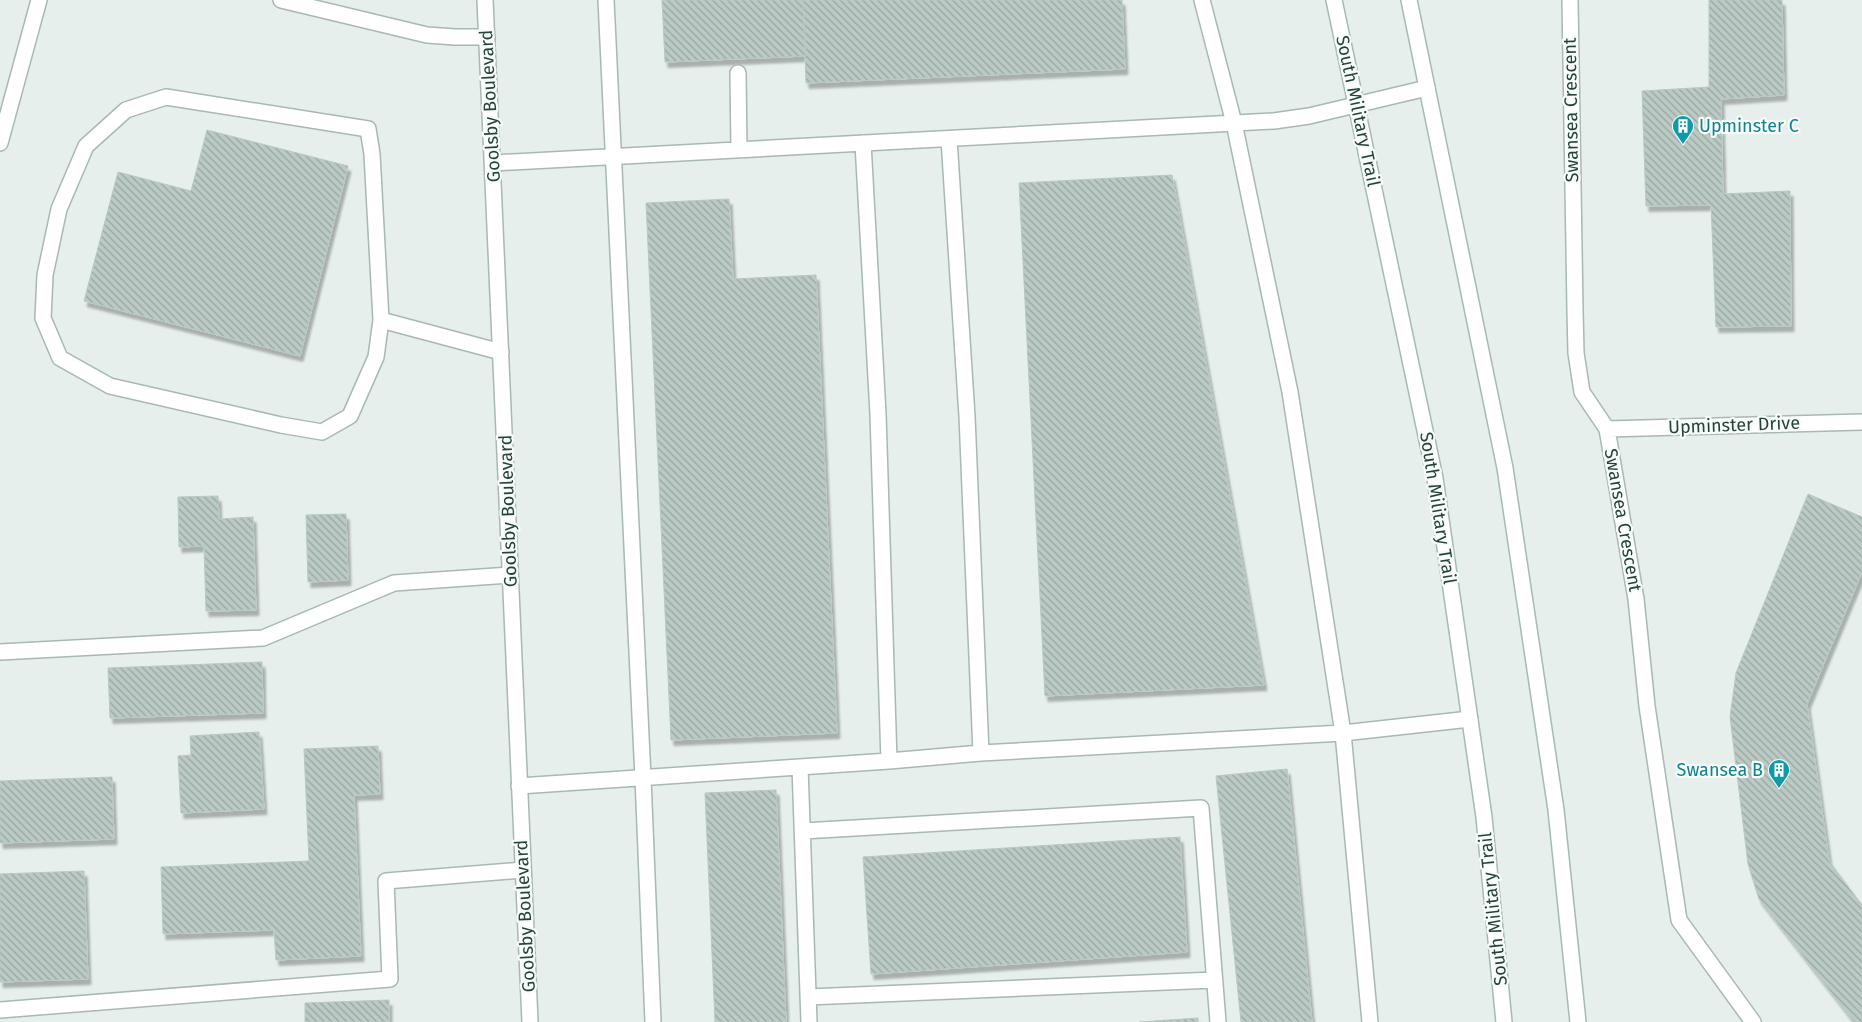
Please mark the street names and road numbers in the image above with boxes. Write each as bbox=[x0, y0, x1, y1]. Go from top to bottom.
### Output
street label: Goolsby Boulevard bbox=[475, 29, 505, 183]
street label: South Military Trail bbox=[1331, 33, 1385, 189]
street label: Swansea Crescent bbox=[1559, 37, 1583, 183]
street label: Upminster Drive bbox=[1668, 412, 1800, 438]
street label: South Military Trail bbox=[1415, 430, 1461, 586]
street label: Goolsby Boulevard bbox=[494, 434, 522, 588]
street label: Swansea Crescent bbox=[1600, 447, 1647, 594]
street label: South Military Trail bbox=[1474, 831, 1512, 987]
street label: Goolsby Boulevard bbox=[510, 839, 540, 993]

